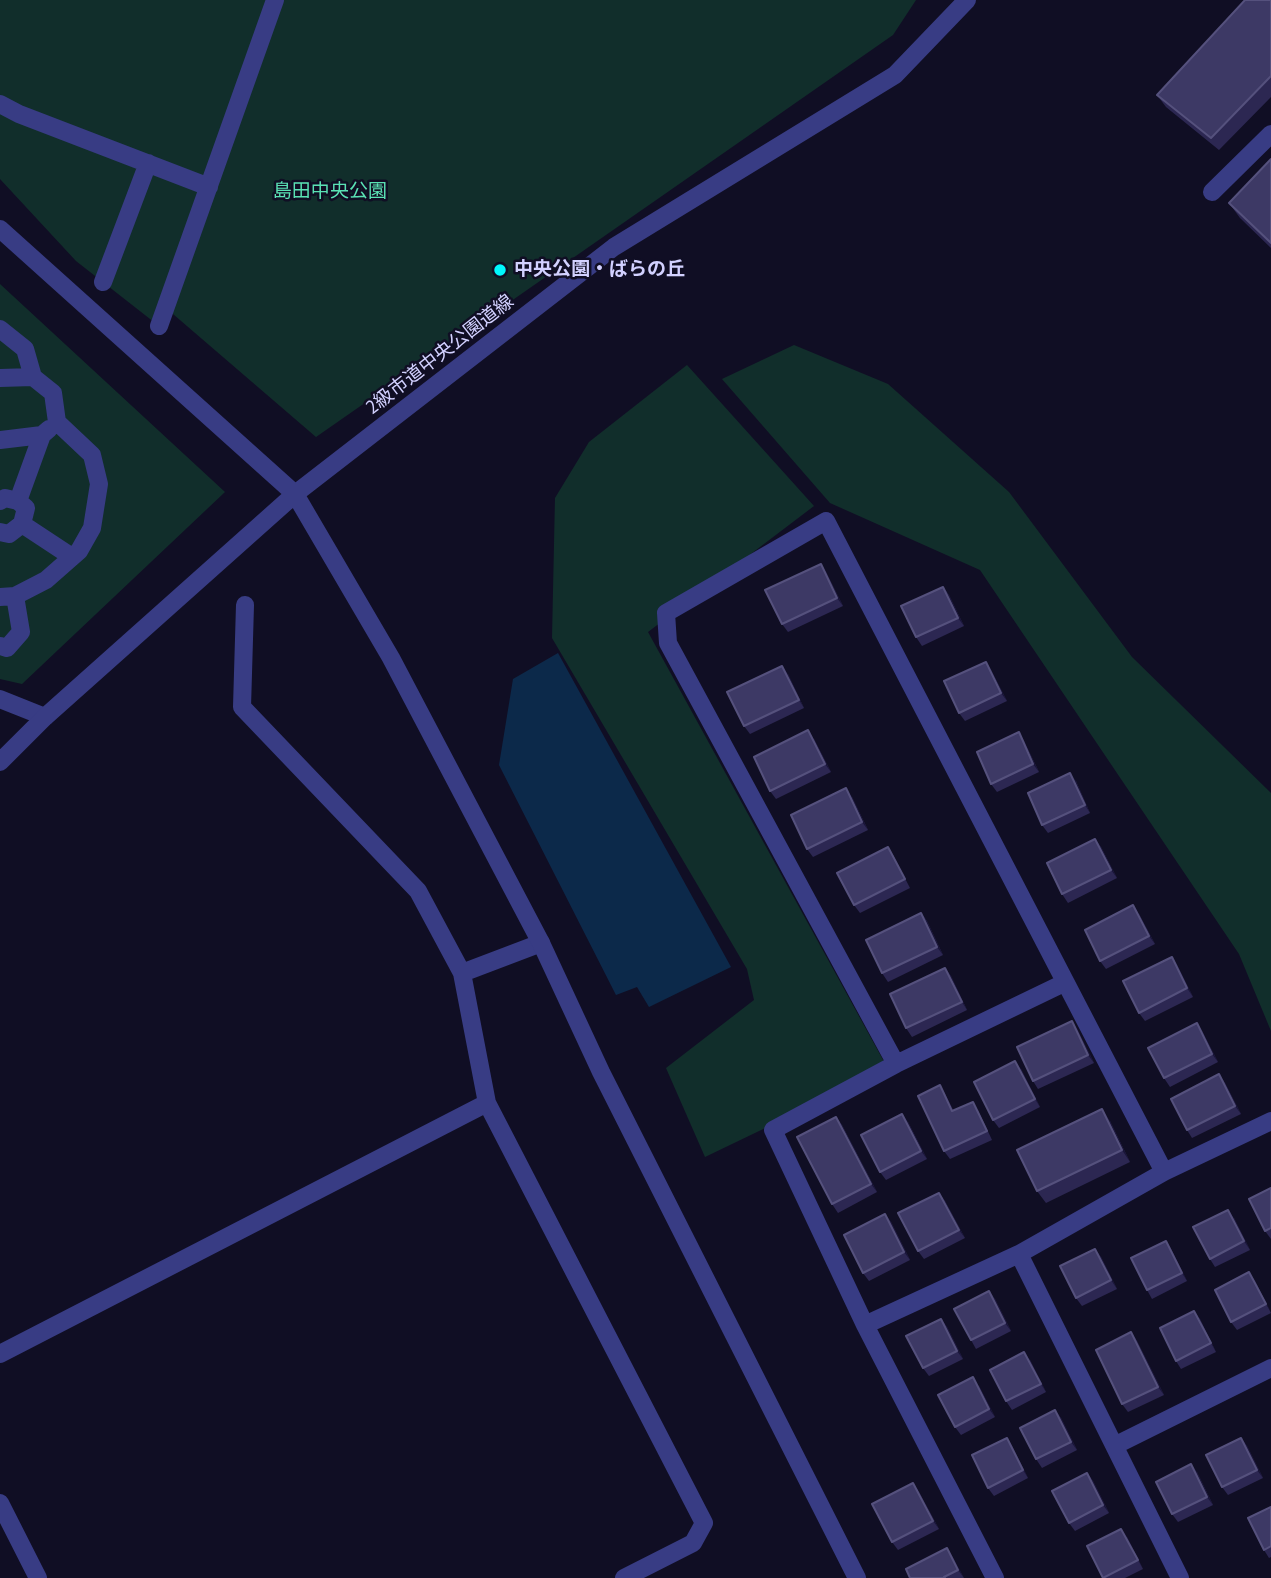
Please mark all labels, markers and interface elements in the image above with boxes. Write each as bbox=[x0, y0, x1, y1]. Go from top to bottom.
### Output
park label: 島田中央公園 bbox=[273, 181, 387, 203]
place label: 中央公園・ばらの丘 bbox=[514, 259, 685, 281]
marker: 中央公園・ばらの丘 bbox=[492, 262, 508, 278]
street label: 2級市道中央公園道線 bbox=[362, 290, 518, 420]

